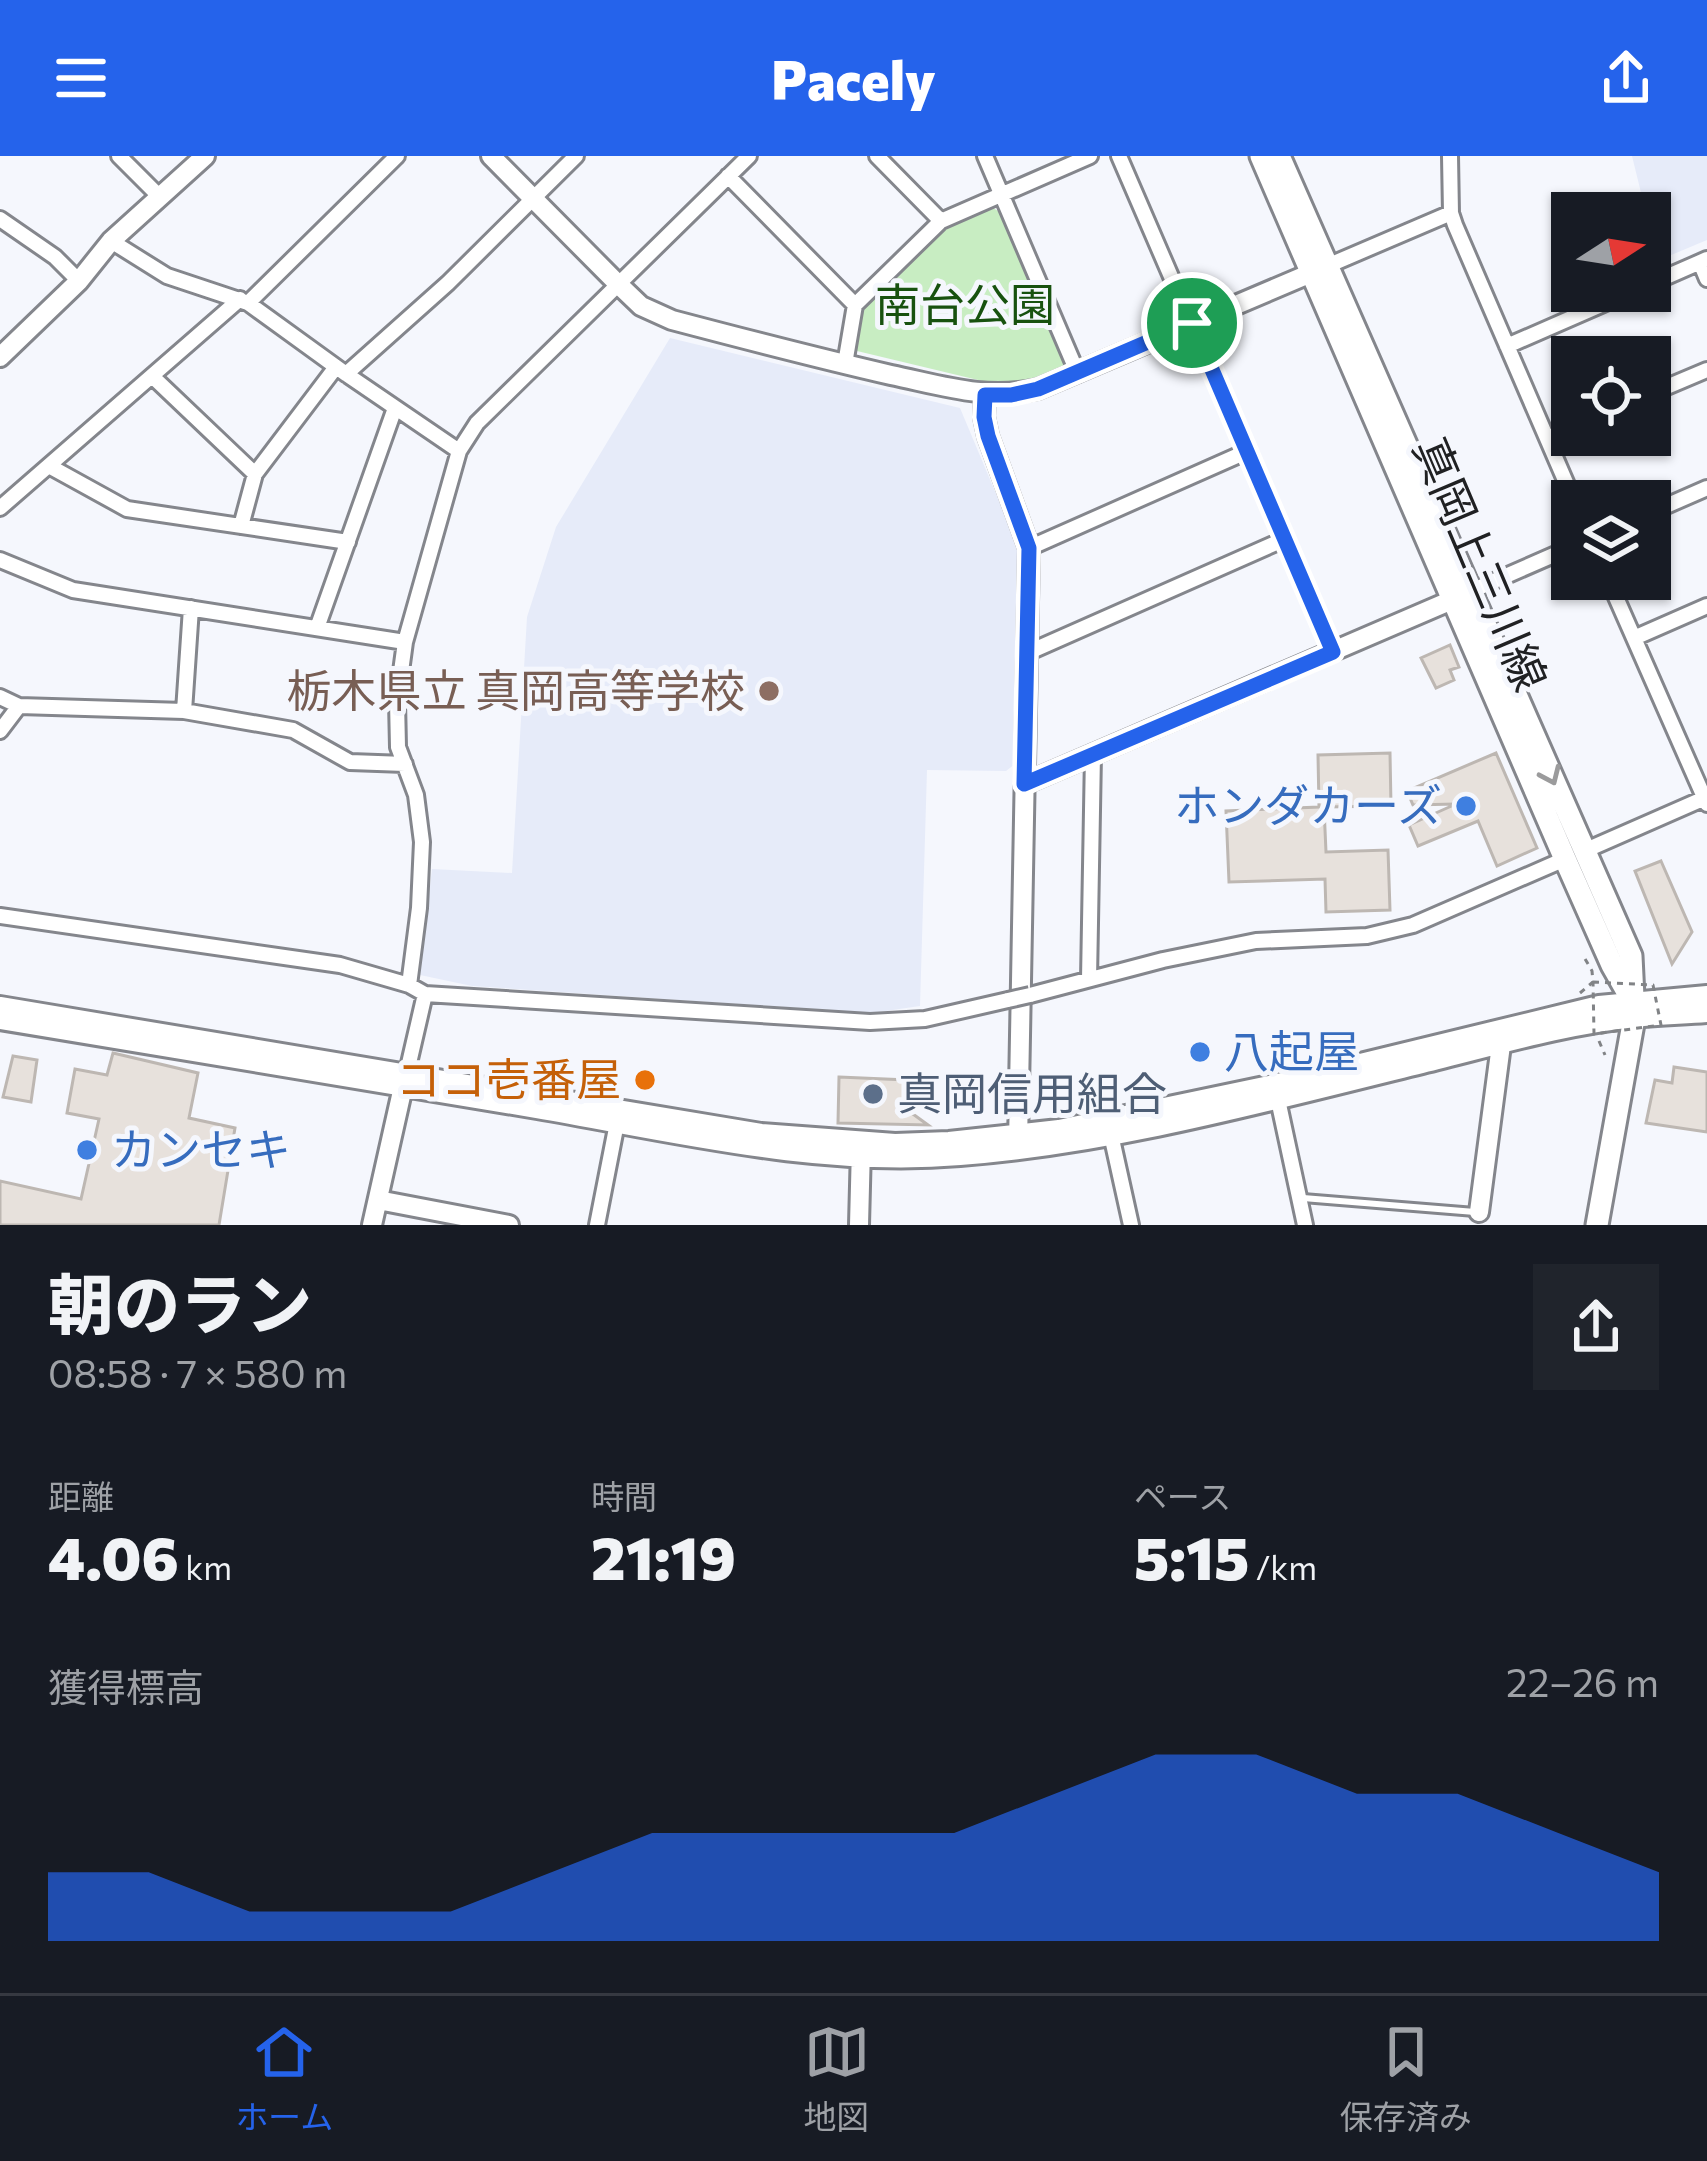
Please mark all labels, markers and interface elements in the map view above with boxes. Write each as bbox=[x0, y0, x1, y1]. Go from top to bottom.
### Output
icon: menu bbox=[48, 45, 114, 111]
text: Pacely bbox=[771, 45, 936, 111]
icon: share bbox=[1593, 45, 1659, 111]
north arrow bbox=[1551, 192, 1671, 312]
map controls bbox=[1551, 192, 1671, 600]
pin bbox=[1141, 272, 1243, 374]
park label: 南台公園 bbox=[875, 275, 1055, 330]
icon: arrive bbox=[1159, 290, 1225, 356]
button: locate bbox=[1551, 336, 1671, 456]
street label: 真岡上三川線 bbox=[1404, 428, 1560, 698]
button: layers bbox=[1551, 480, 1671, 600]
place label: 栃木県立 真岡高等学校 bbox=[286, 661, 745, 716]
marker: 栃木県立 真岡高等学校 bbox=[756, 678, 782, 704]
one-way arrow bbox=[1537, 764, 1560, 785]
place label: ホンダカーズ bbox=[1174, 776, 1442, 831]
marker: ホンダカーズ bbox=[1453, 793, 1479, 819]
place label: 八起屋 bbox=[1224, 1022, 1359, 1077]
marker: 八起屋 bbox=[1187, 1039, 1213, 1065]
place label: ココ壱番屋 bbox=[396, 1050, 621, 1105]
place label: 真岡信用組合 bbox=[897, 1064, 1167, 1119]
marker: ココ壱番屋 bbox=[632, 1067, 658, 1093]
marker: 真岡信用組合 bbox=[860, 1081, 886, 1107]
place label: カンセキ bbox=[111, 1120, 291, 1175]
marker: カンセキ bbox=[74, 1137, 100, 1163]
text: 朝のラン bbox=[48, 1262, 312, 1343]
button: share bbox=[1533, 1264, 1659, 1390]
text: 08:58 · 7 × 580 m bbox=[48, 1348, 347, 1396]
text: 距離 bbox=[48, 1475, 114, 1516]
text: 時間 bbox=[591, 1475, 657, 1516]
text: ペース bbox=[1134, 1475, 1231, 1516]
text: 4.06 bbox=[48, 1519, 179, 1592]
text: 21:19 bbox=[591, 1519, 736, 1592]
text: 5:15 bbox=[1134, 1519, 1249, 1592]
text: km bbox=[179, 1546, 232, 1587]
text: /km bbox=[1249, 1546, 1317, 1587]
text: 22–26 m bbox=[1506, 1657, 1659, 1705]
text: 獲得標高 bbox=[48, 1662, 204, 1710]
tab: ホーム bbox=[235, 2019, 333, 2139]
tab: 地図 bbox=[804, 2019, 870, 2139]
tab: 保存済み bbox=[1340, 2019, 1472, 2139]

